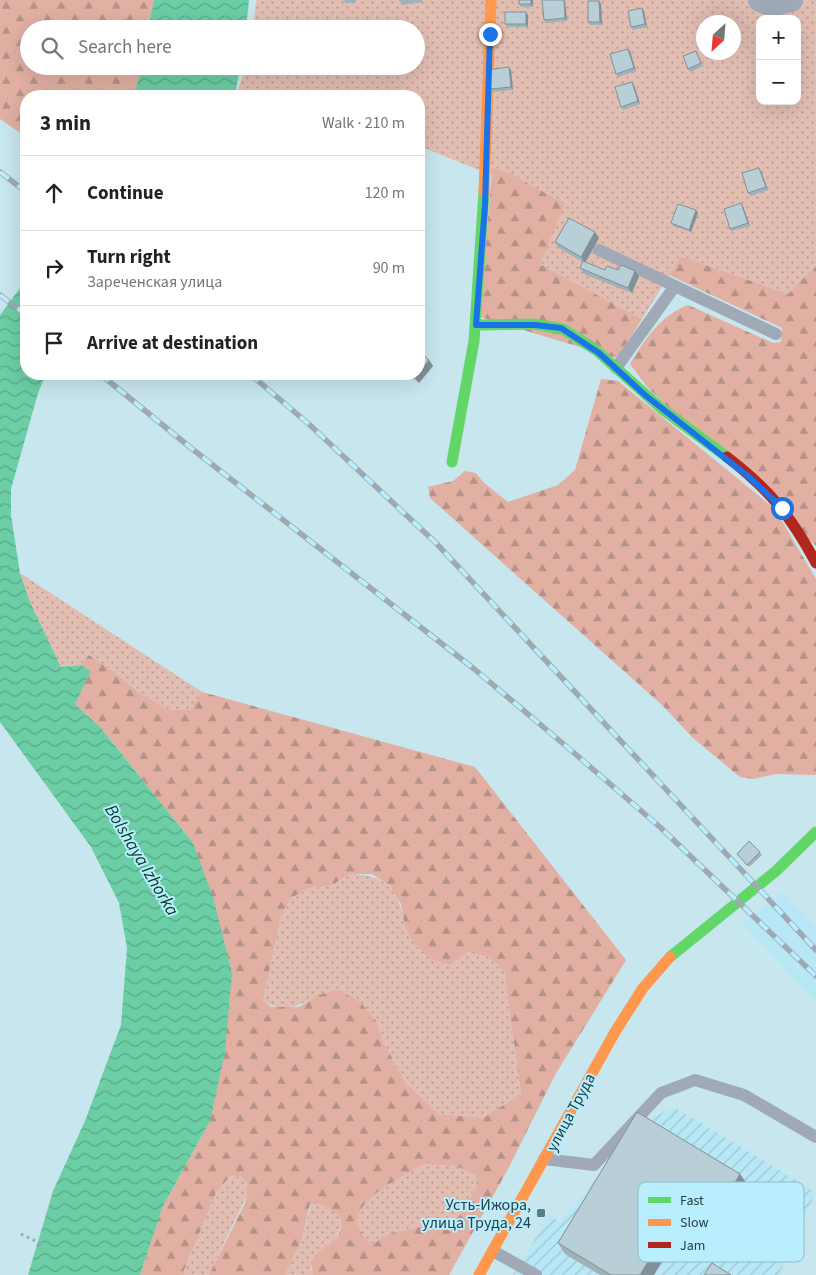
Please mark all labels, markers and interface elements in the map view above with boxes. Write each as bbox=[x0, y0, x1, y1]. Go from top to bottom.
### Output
north arrow bbox=[696, 15, 741, 60]
map controls bbox=[756, 15, 801, 105]
button: + bbox=[756, 15, 801, 60]
search box bbox=[20, 20, 425, 75]
route end bbox=[479, 23, 502, 46]
icon: search bbox=[38, 34, 66, 62]
text: Search here bbox=[78, 34, 172, 61]
button: − bbox=[756, 60, 801, 105]
text: 3 min bbox=[40, 108, 91, 138]
text: Walk · 210 m bbox=[322, 112, 405, 134]
icon: ahead bbox=[40, 179, 68, 207]
text: Continue bbox=[87, 180, 164, 207]
text: 120 m bbox=[365, 182, 405, 204]
text: Turn right bbox=[87, 244, 171, 271]
icon: right bbox=[40, 254, 68, 282]
text: 90 m bbox=[373, 257, 405, 279]
text: Зареченская улица bbox=[87, 271, 222, 293]
icon: arrive bbox=[40, 329, 68, 357]
text: Arrive at destination bbox=[87, 330, 258, 357]
route start bbox=[771, 497, 794, 520]
water label: Bolshaya Izhorka bbox=[98, 800, 185, 921]
street label: улица Труда bbox=[541, 1069, 601, 1156]
legend bbox=[638, 1182, 804, 1262]
text: Fast bbox=[680, 1191, 704, 1211]
place label: Усть-Ижора, улица Труда, 24 bbox=[422, 1194, 531, 1234]
marker: Усть-Ижора, улица Труда, 24 bbox=[535, 1207, 547, 1219]
text: Slow bbox=[680, 1213, 709, 1233]
text: Jam bbox=[680, 1236, 705, 1256]

